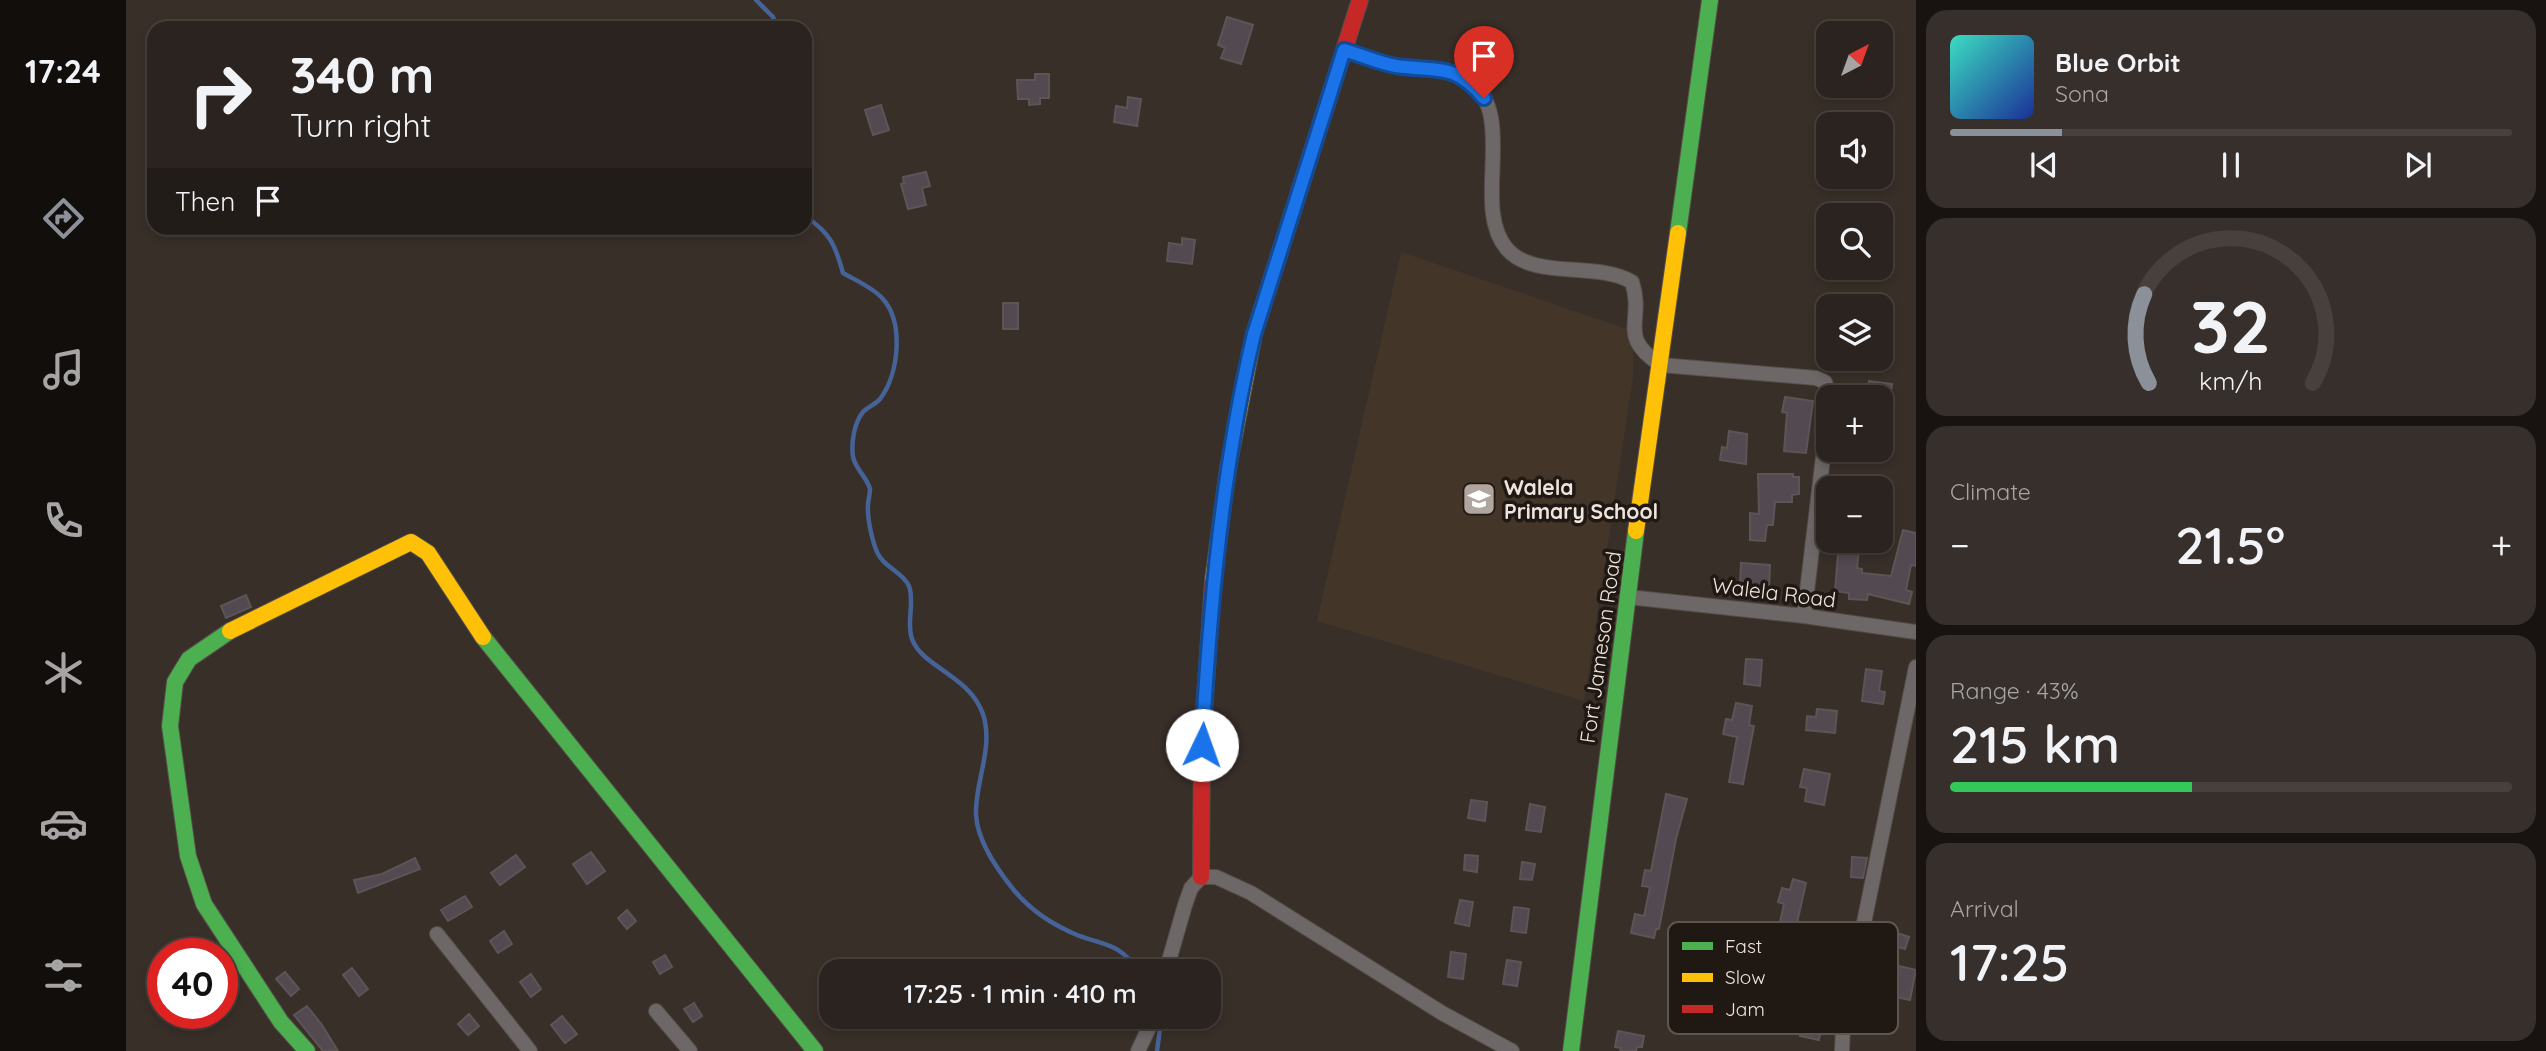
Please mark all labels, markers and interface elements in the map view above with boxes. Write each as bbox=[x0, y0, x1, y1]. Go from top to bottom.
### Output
north arrow bbox=[1816, 21, 1894, 98]
map controls bbox=[1816, 21, 1893, 553]
pin bbox=[1454, 26, 1514, 98]
icon: arrive bbox=[1465, 37, 1503, 75]
text: 340 m bbox=[290, 44, 434, 105]
text: Blue Orbit bbox=[2055, 46, 2181, 79]
icon: right bbox=[175, 49, 266, 140]
text: 17:24 bbox=[25, 51, 101, 91]
text: Sona bbox=[2055, 79, 2109, 108]
text: Turn right bbox=[290, 105, 431, 145]
button: sound bbox=[1816, 112, 1893, 189]
icon: previous bbox=[2025, 146, 2063, 184]
icon: pause bbox=[2212, 146, 2250, 184]
icon: next bbox=[2399, 146, 2437, 184]
icon: arrive bbox=[249, 182, 287, 220]
text: Then bbox=[175, 185, 235, 218]
icon: directions bbox=[39, 194, 88, 243]
button: search bbox=[1816, 203, 1893, 280]
text: 32 bbox=[2191, 281, 2271, 372]
button: layers bbox=[1816, 294, 1893, 371]
icon: music bbox=[39, 345, 88, 394]
text: km/h bbox=[2199, 365, 2263, 396]
button: + bbox=[1816, 385, 1893, 462]
place label: Walela Primary School bbox=[1504, 474, 1658, 524]
button: − bbox=[1816, 476, 1893, 553]
text: Climate bbox=[1950, 477, 2031, 506]
school or university icon: Walela Primary School bbox=[1460, 480, 1498, 518]
icon: phone bbox=[39, 496, 88, 545]
text: 21.5° bbox=[2175, 512, 2285, 577]
text: − bbox=[1950, 521, 1970, 569]
text: + bbox=[2491, 521, 2512, 569]
street label: Fort Jameson Road bbox=[1574, 549, 1626, 745]
street label: Walela Road bbox=[1711, 571, 1837, 613]
icon: climate bbox=[39, 648, 88, 697]
text: Range · 43% bbox=[1950, 676, 2079, 705]
position arrow bbox=[1165, 708, 1239, 782]
text: 215 km bbox=[1950, 711, 2120, 776]
icon: car bbox=[39, 799, 88, 848]
text: Arrival bbox=[1950, 894, 2019, 923]
legend bbox=[1668, 922, 1898, 1034]
text: 17:25 bbox=[1950, 929, 2069, 994]
text: Fast bbox=[1725, 934, 1762, 958]
speed limit sign: 40 bbox=[147, 938, 238, 1029]
icon: filters bbox=[39, 951, 88, 1000]
text: Slow bbox=[1725, 965, 1766, 989]
text: 17:25 · 1 min · 410 m bbox=[903, 977, 1137, 1010]
text: Jam bbox=[1725, 997, 1765, 1021]

